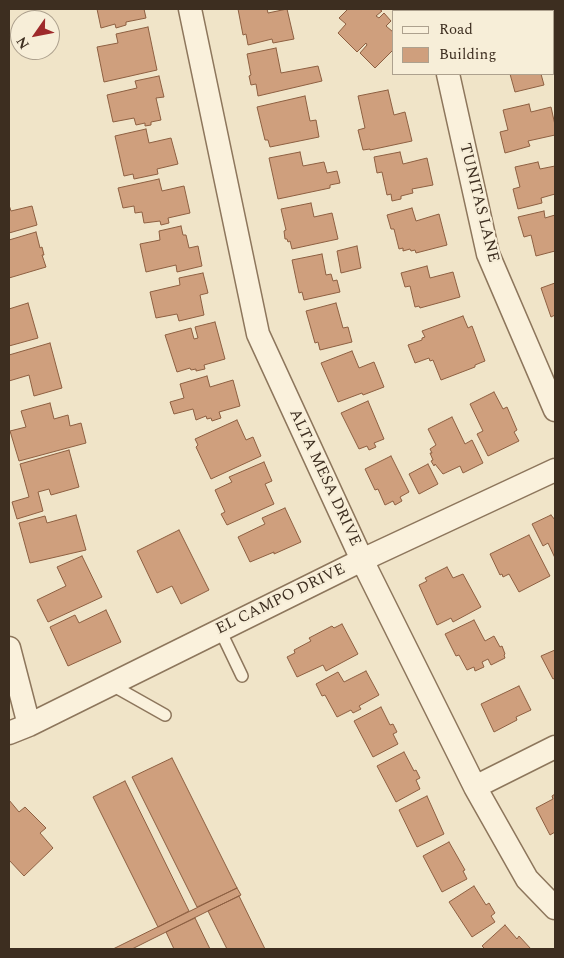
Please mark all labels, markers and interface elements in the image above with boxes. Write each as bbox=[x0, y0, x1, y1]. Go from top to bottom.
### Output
north arrow bbox=[10, 10, 60, 60]
legend bbox=[392, 10, 554, 75]
text: Road bbox=[439, 18, 473, 41]
text: N bbox=[11, 32, 35, 53]
text: Building bbox=[439, 43, 496, 66]
street label: TUNITAS LANE bbox=[454, 141, 502, 265]
street label: ALTA MESA DRIVE bbox=[284, 406, 364, 550]
street label: EL CAMPO DRIVE bbox=[213, 560, 349, 640]

